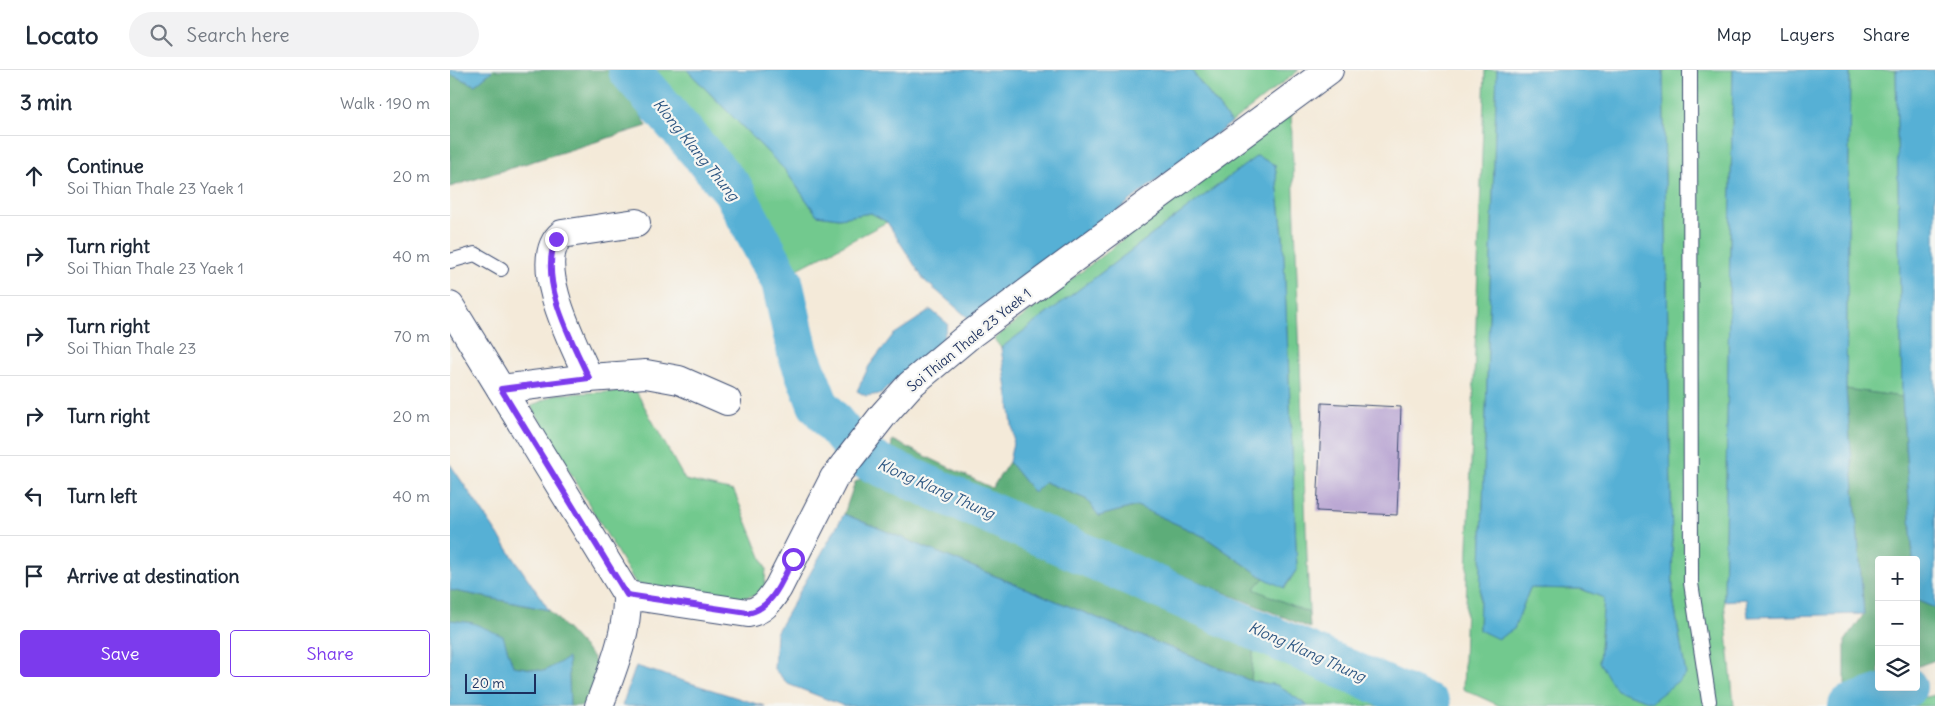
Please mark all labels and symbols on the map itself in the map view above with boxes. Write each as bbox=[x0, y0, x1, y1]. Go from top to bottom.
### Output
water label: Klong Klang Thung bbox=[649, 95, 744, 206]
route end bbox=[545, 228, 568, 251]
street label: Soi Thian Thale 23 Yaek 1 bbox=[903, 284, 1035, 396]
water label: Klong Klang Thung bbox=[875, 454, 999, 523]
route start bbox=[782, 548, 805, 571]
water label: Klong Klang Thung bbox=[1246, 617, 1370, 686]
scale bar bbox=[465, 671, 536, 694]

